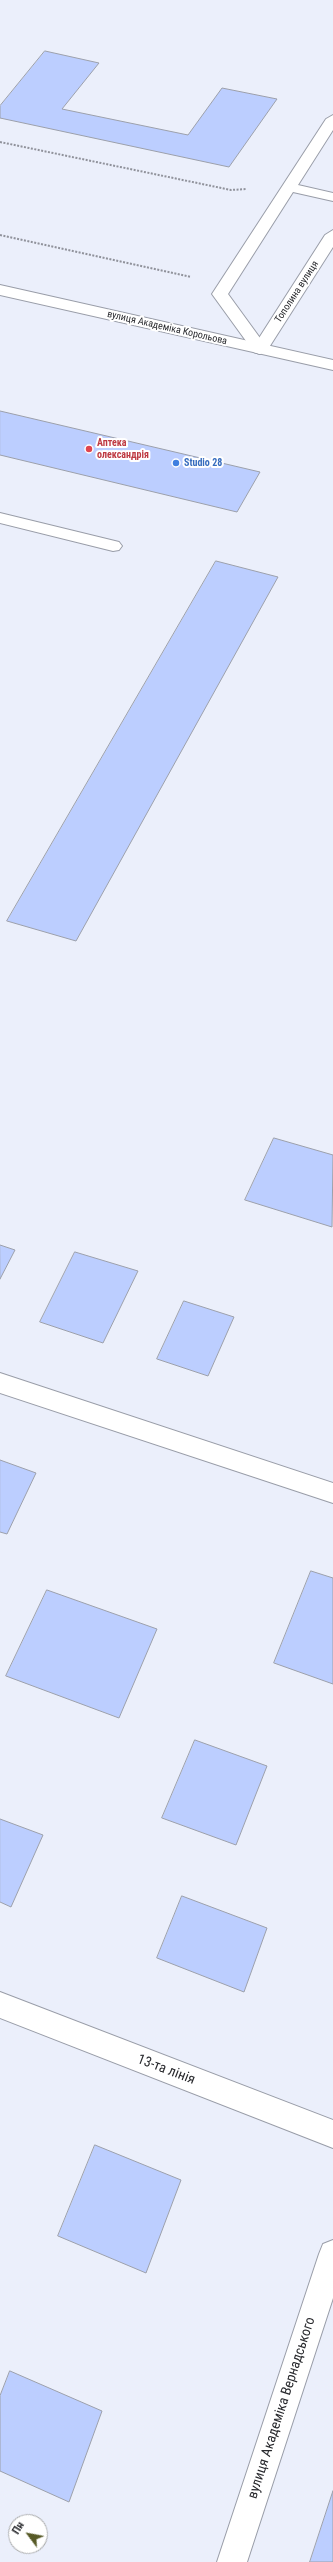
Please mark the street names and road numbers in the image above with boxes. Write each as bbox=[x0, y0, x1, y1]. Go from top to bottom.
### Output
street label: Тополина вулиця bbox=[273, 259, 321, 325]
street label: вулиця Академіка Корольова bbox=[106, 308, 228, 348]
street label: 13-та лінія bbox=[135, 2051, 197, 2089]
street label: вулиця Академіка Вернадського bbox=[245, 2315, 319, 2501]

